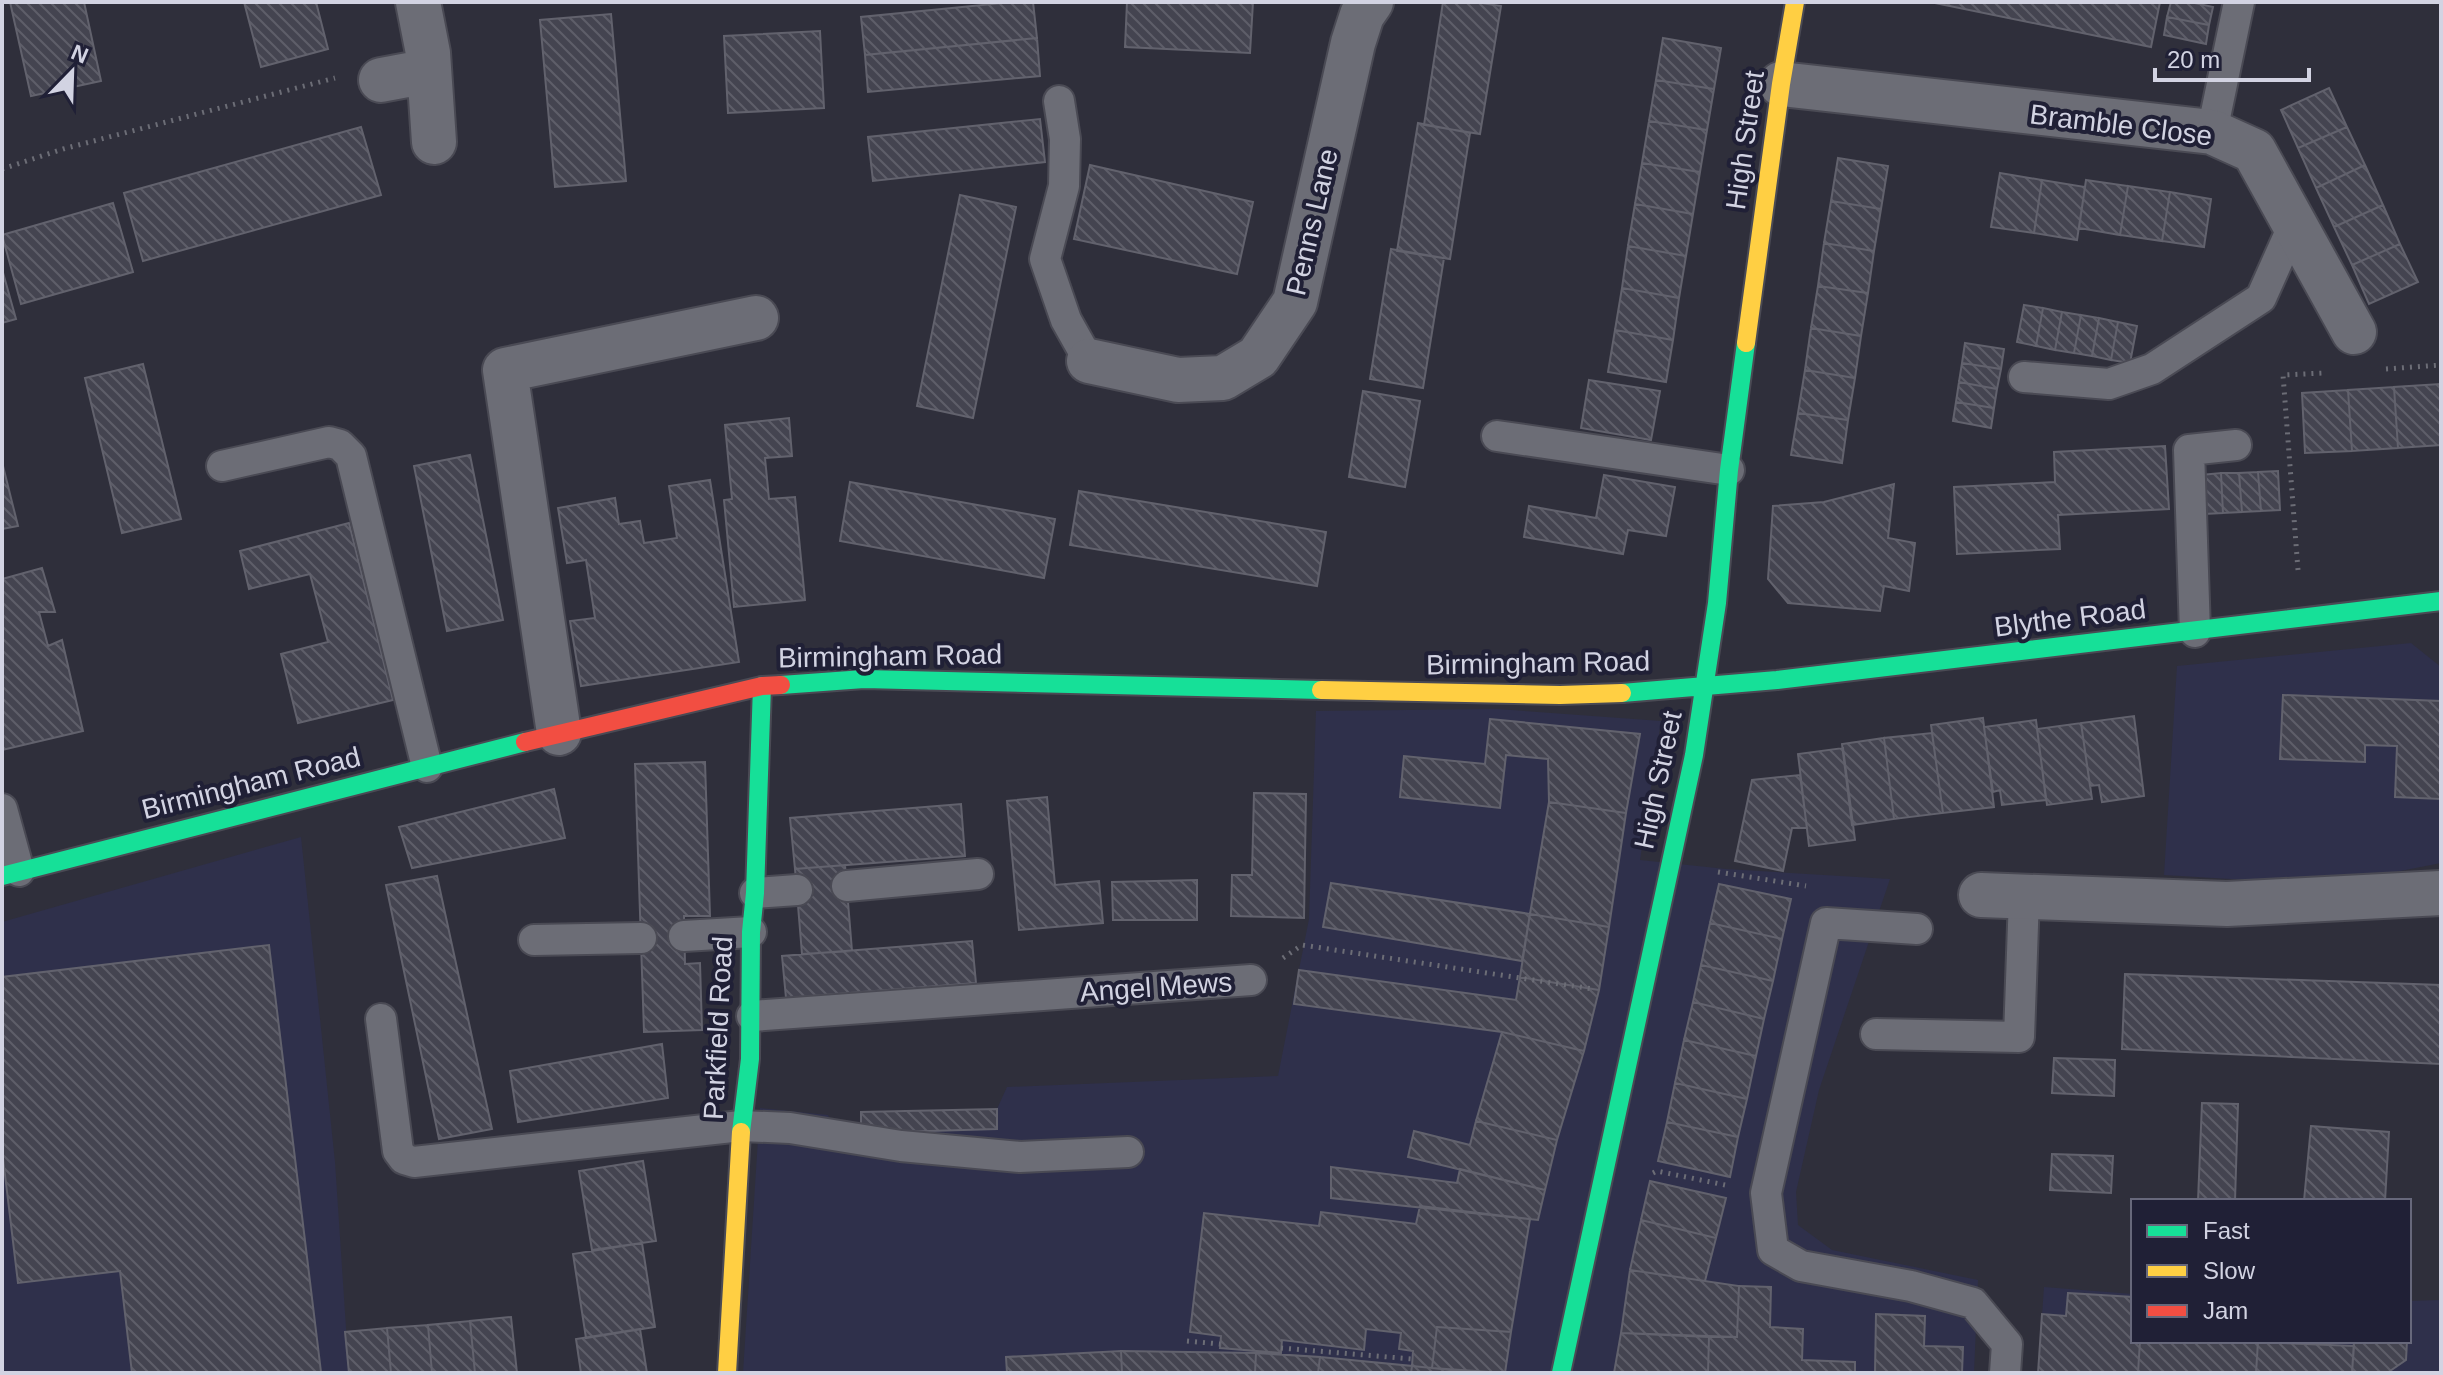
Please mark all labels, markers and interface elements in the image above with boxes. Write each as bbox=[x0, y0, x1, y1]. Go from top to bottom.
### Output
north arrow bbox=[32, 32, 112, 112]
scale bar bbox=[2155, 32, 2309, 82]
text: N bbox=[67, 39, 92, 69]
text: 20 m bbox=[2167, 46, 2220, 73]
street label: High Street bbox=[1720, 68, 1770, 212]
street label: Bramble Close bbox=[2028, 98, 2214, 152]
street label: Penns Lane bbox=[1280, 146, 1344, 298]
street label: Blythe Road bbox=[1992, 593, 2148, 643]
street label: Birmingham Road bbox=[778, 639, 1002, 673]
street label: Birmingham Road bbox=[1426, 646, 1650, 680]
street label: High Street bbox=[1628, 708, 1688, 852]
street label: Birmingham Road bbox=[139, 741, 363, 825]
street label: Parkfield Road bbox=[698, 935, 738, 1121]
street label: Angel Mews bbox=[1079, 966, 1233, 1008]
legend bbox=[2131, 1199, 2411, 1343]
text: Fast bbox=[2203, 1217, 2250, 1244]
text: Slow bbox=[2203, 1257, 2256, 1284]
text: Jam bbox=[2203, 1297, 2248, 1324]

